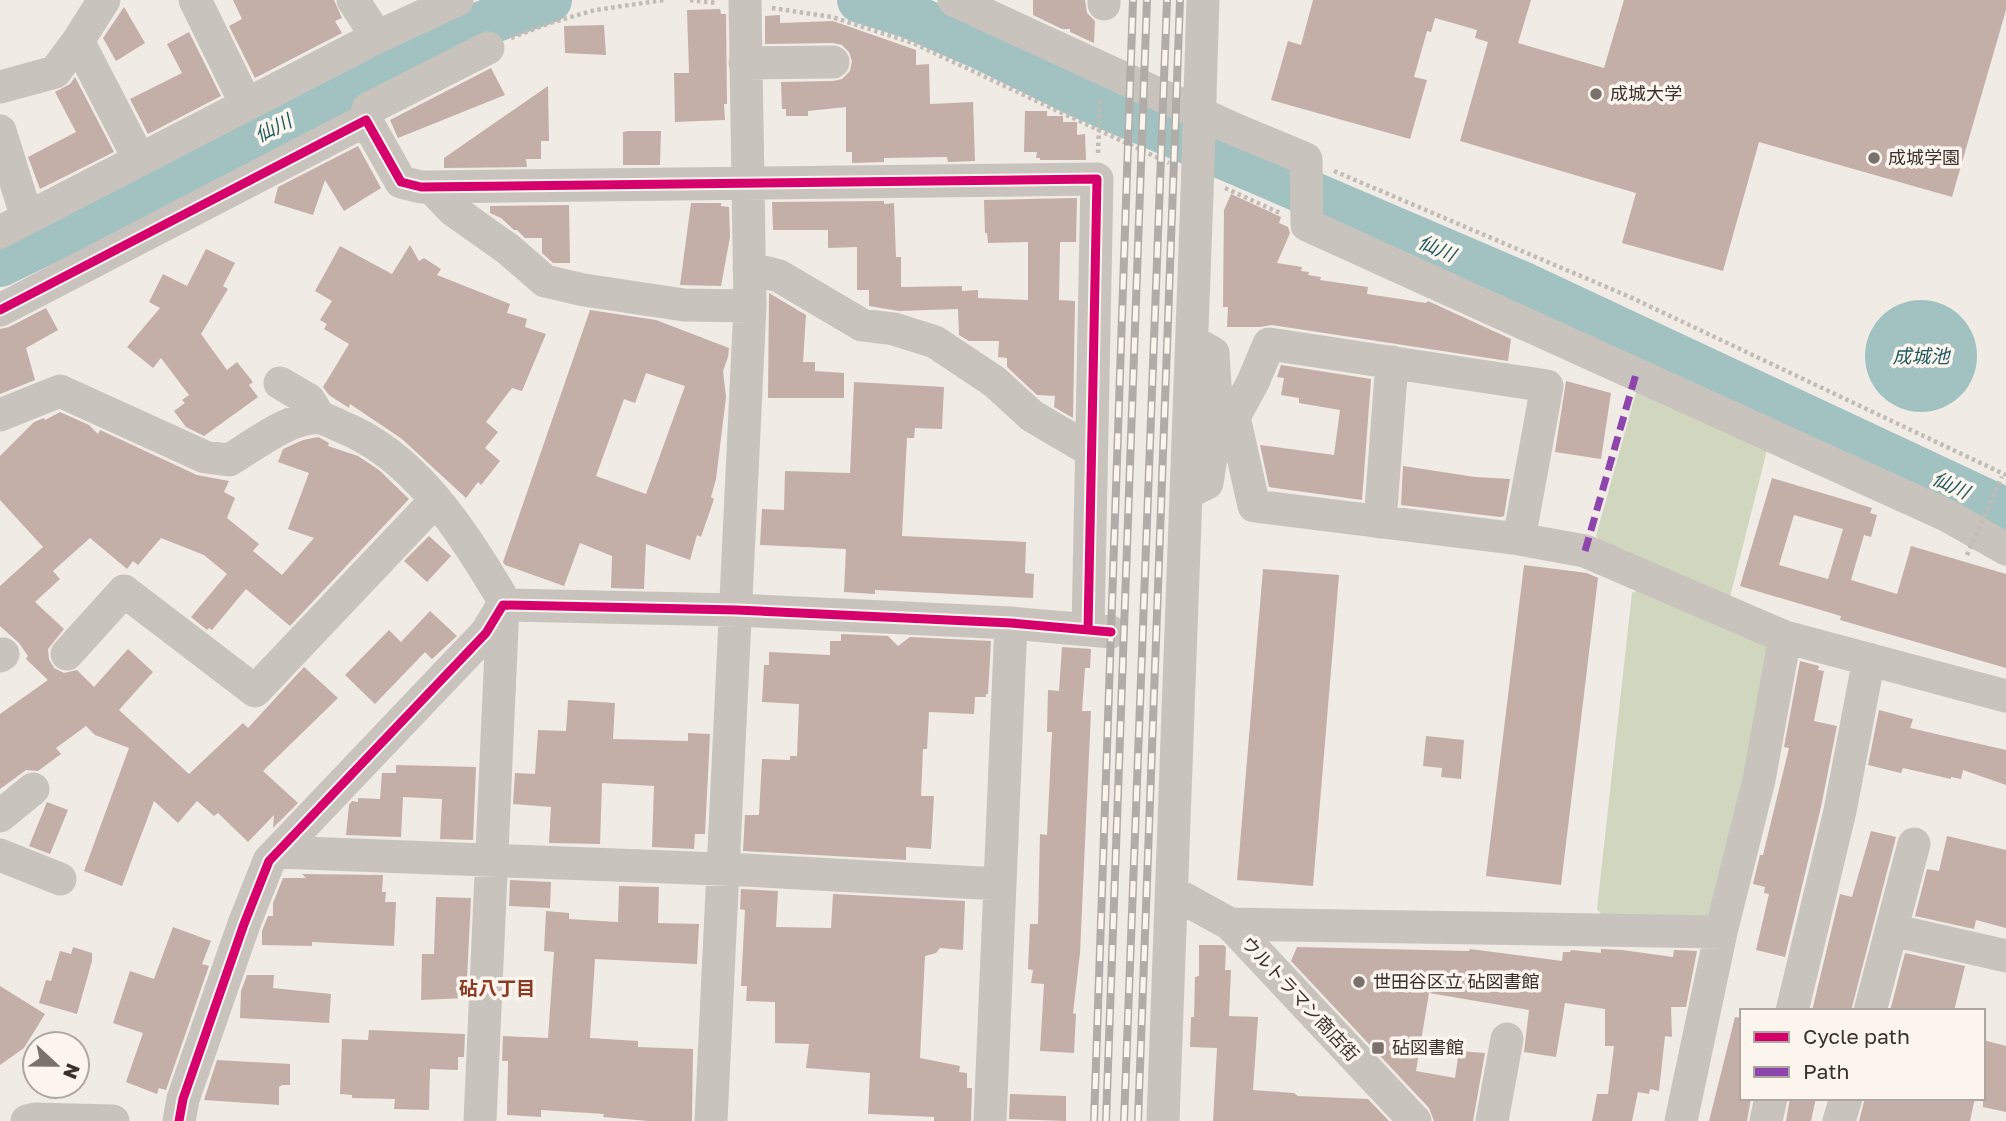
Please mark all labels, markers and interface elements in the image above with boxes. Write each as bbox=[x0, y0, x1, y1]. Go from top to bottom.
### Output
place label: 成城大学 bbox=[1610, 82, 1682, 104]
marker: 成城大学 bbox=[1588, 86, 1604, 102]
water label: 仙川 bbox=[251, 108, 297, 146]
place label: 成城学園 bbox=[1888, 146, 1960, 168]
marker: 成城学園 bbox=[1866, 150, 1882, 166]
water label: 仙川 bbox=[1415, 230, 1461, 266]
water label: 成城池 bbox=[1892, 344, 1951, 367]
water label: 仙川 bbox=[1929, 466, 1975, 504]
street label: ウルトラマン商店街 bbox=[1237, 932, 1364, 1065]
place label: 世田谷区立 砧図書館 bbox=[1373, 970, 1540, 992]
marker: 世田谷区立 砧図書館 bbox=[1351, 974, 1367, 990]
district label: 砧八丁目 bbox=[459, 976, 535, 999]
legend bbox=[1740, 1009, 1985, 1100]
text: Cycle path bbox=[1803, 1023, 1910, 1049]
north arrow bbox=[21, 1030, 91, 1100]
place label: 砧図書館 bbox=[1392, 1036, 1464, 1058]
marker: 砧図書館 bbox=[1370, 1040, 1386, 1056]
text: Path bbox=[1803, 1058, 1850, 1084]
text: N bbox=[59, 1061, 86, 1083]

